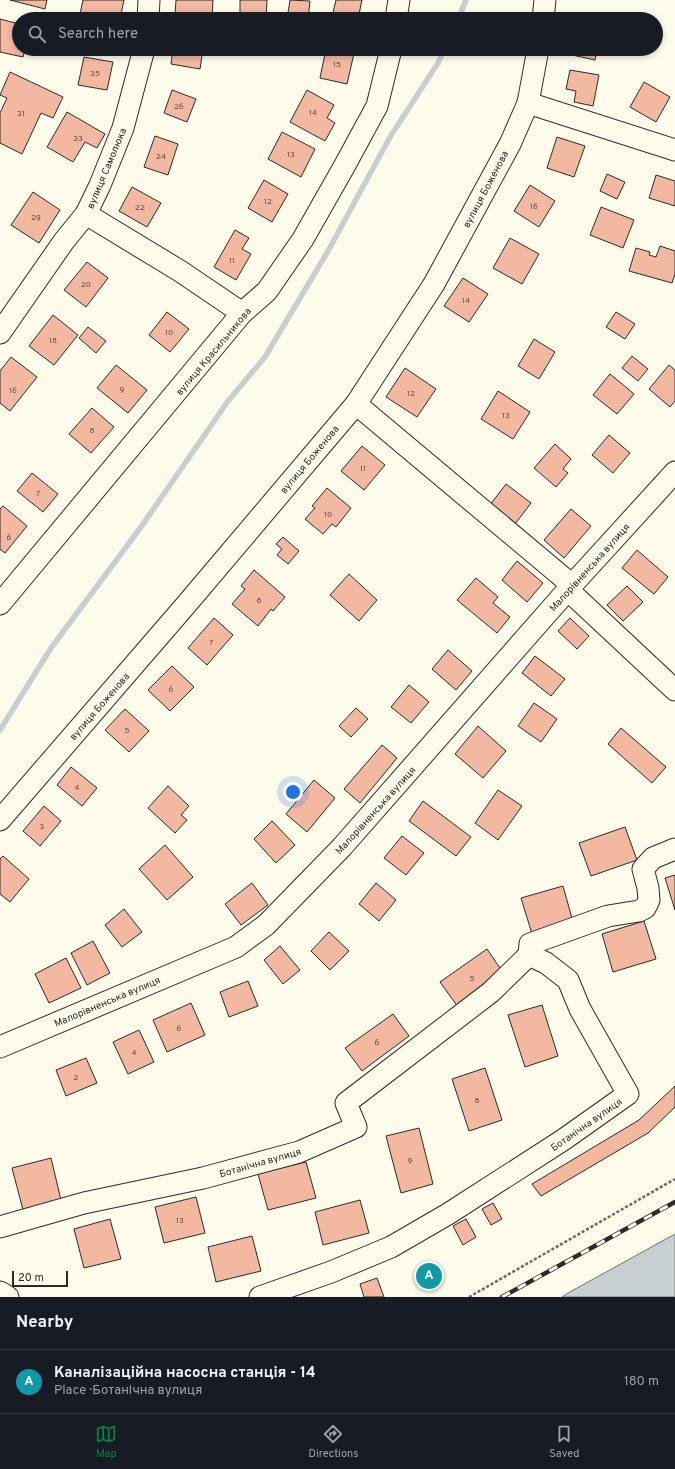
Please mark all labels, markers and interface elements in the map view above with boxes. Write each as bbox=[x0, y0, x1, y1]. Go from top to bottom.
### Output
search box bbox=[12, 12, 663, 56]
icon: search bbox=[26, 23, 48, 45]
text: Search here bbox=[58, 25, 138, 44]
house number: 15 bbox=[333, 60, 341, 70]
house number: 35 bbox=[90, 69, 100, 79]
house number: 26 bbox=[174, 102, 184, 112]
house number: 14 bbox=[309, 108, 317, 118]
house number: 31 bbox=[17, 109, 25, 119]
street label: вулиця Самолюка bbox=[84, 126, 130, 211]
house number: 33 bbox=[73, 134, 83, 144]
street label: вулиця Боженова bbox=[461, 149, 512, 230]
house number: 13 bbox=[287, 150, 295, 160]
house number: 24 bbox=[156, 152, 166, 162]
house number: 12 bbox=[264, 197, 272, 207]
house number: 16 bbox=[530, 202, 538, 212]
house number: 22 bbox=[135, 203, 145, 213]
house number: 29 bbox=[31, 213, 41, 223]
house number: 11 bbox=[229, 256, 235, 266]
house number: 20 bbox=[81, 280, 91, 290]
house number: 14 bbox=[462, 296, 470, 306]
street label: вулиця Красильникова bbox=[174, 305, 255, 399]
house number: 10 bbox=[165, 328, 173, 338]
house number: 18 bbox=[49, 336, 57, 346]
house number: 9 bbox=[120, 385, 125, 395]
house number: 16 bbox=[9, 386, 17, 396]
house number: 12 bbox=[407, 389, 415, 399]
house number: 13 bbox=[502, 411, 510, 421]
street label: вулиця Боженова bbox=[278, 423, 343, 497]
house number: 8 bbox=[90, 426, 95, 436]
house number: 11 bbox=[360, 464, 366, 474]
house number: 7 bbox=[36, 489, 40, 499]
house number: 10 bbox=[324, 510, 332, 520]
street label: Малорівненська вулиця bbox=[547, 521, 633, 615]
house number: 6 bbox=[7, 533, 12, 543]
house number: 8 bbox=[257, 596, 262, 606]
house number: 7 bbox=[209, 638, 213, 648]
street label: вулиця Боженова bbox=[67, 671, 133, 743]
house number: 6 bbox=[169, 685, 174, 695]
house number: 5 bbox=[125, 726, 130, 736]
street label: Малорівненська вулиця bbox=[333, 764, 419, 858]
your location bbox=[283, 782, 303, 802]
house number: 4 bbox=[75, 783, 80, 793]
house number: 3 bbox=[40, 822, 45, 832]
street label: Малорівненська вулиця bbox=[53, 974, 163, 1031]
house number: 5 bbox=[470, 974, 475, 984]
house number: 6 bbox=[177, 1024, 182, 1034]
house number: 6 bbox=[375, 1038, 380, 1048]
house number: 4 bbox=[132, 1048, 137, 1058]
house number: 2 bbox=[74, 1073, 79, 1083]
house number: 8 bbox=[475, 1096, 480, 1106]
street label: Ботанічна вулиця bbox=[549, 1096, 625, 1155]
street label: Ботанічна вулиця bbox=[218, 1146, 303, 1181]
house number: 9 bbox=[408, 1156, 413, 1166]
house number: 13 bbox=[176, 1216, 184, 1226]
pin: A bbox=[416, 1261, 442, 1291]
scale bar bbox=[12, 1269, 68, 1288]
text: 20 m bbox=[18, 1271, 44, 1285]
text: Nearby bbox=[16, 1312, 73, 1334]
text: Каналізаційна насосна станція - 14 bbox=[54, 1364, 316, 1383]
text: A bbox=[24, 1374, 34, 1390]
text: 180 m bbox=[624, 1374, 659, 1390]
text: Place · Ботанічна вулиця bbox=[54, 1383, 202, 1399]
tab: Map bbox=[95, 1423, 117, 1461]
tab: Directions bbox=[308, 1423, 358, 1461]
tab: Saved bbox=[549, 1423, 580, 1461]

